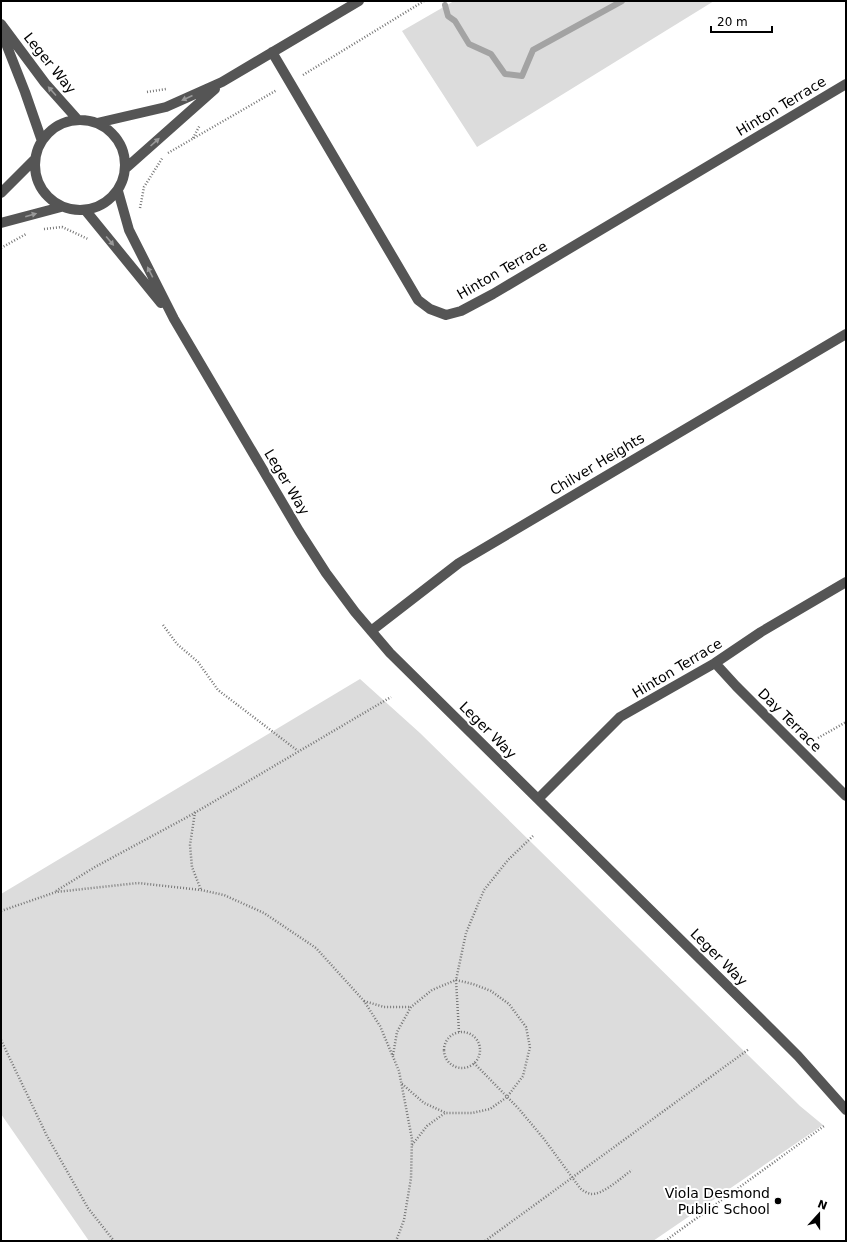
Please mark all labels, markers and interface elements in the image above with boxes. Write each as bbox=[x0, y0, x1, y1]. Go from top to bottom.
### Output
scale bar bbox=[711, 8, 772, 34]
text: 20 m bbox=[717, 15, 748, 29]
street label: Leger Way bbox=[21, 29, 79, 97]
street label: Hinton Terrace bbox=[733, 73, 829, 139]
one-way arrow bbox=[48, 86, 57, 95]
one-way arrow bbox=[180, 95, 192, 101]
one-way arrow bbox=[150, 137, 160, 146]
one-way arrow bbox=[25, 212, 37, 218]
one-way arrow bbox=[106, 235, 115, 246]
street label: Hinton Terrace bbox=[454, 238, 550, 302]
one-way arrow bbox=[147, 266, 153, 277]
street label: Chilver Heights bbox=[547, 430, 647, 498]
street label: Leger Way bbox=[261, 446, 313, 518]
street label: Hinton Terrace bbox=[629, 635, 725, 701]
street label: Day Terrace bbox=[755, 685, 825, 755]
street label: Leger Way bbox=[456, 698, 520, 762]
street label: Leger Way bbox=[687, 925, 751, 989]
place label: Viola Desmond Public School bbox=[665, 1185, 770, 1217]
north arrow bbox=[799, 1194, 839, 1234]
marker: Viola Desmond Public School bbox=[773, 1196, 783, 1206]
text: N bbox=[816, 1197, 829, 1213]

